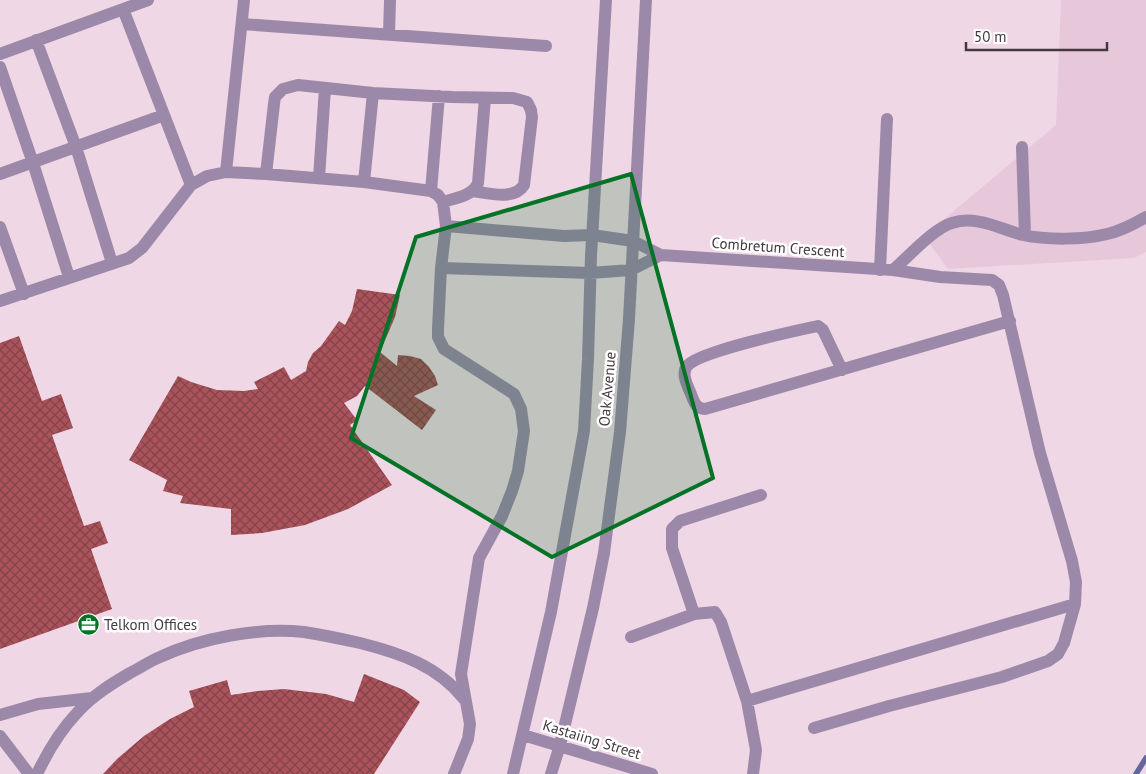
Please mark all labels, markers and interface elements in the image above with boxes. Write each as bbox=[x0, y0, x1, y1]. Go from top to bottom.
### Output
scale bar bbox=[966, 20, 1107, 52]
text: 50 m bbox=[974, 27, 1007, 46]
street label: Combretum Crescent bbox=[711, 233, 845, 261]
street label: Oak Avenue bbox=[594, 351, 620, 427]
office icon: Telkom Offices bbox=[76, 612, 100, 636]
place label: Telkom Offices bbox=[104, 615, 197, 634]
street label: Kastaiing Street bbox=[541, 715, 643, 763]

